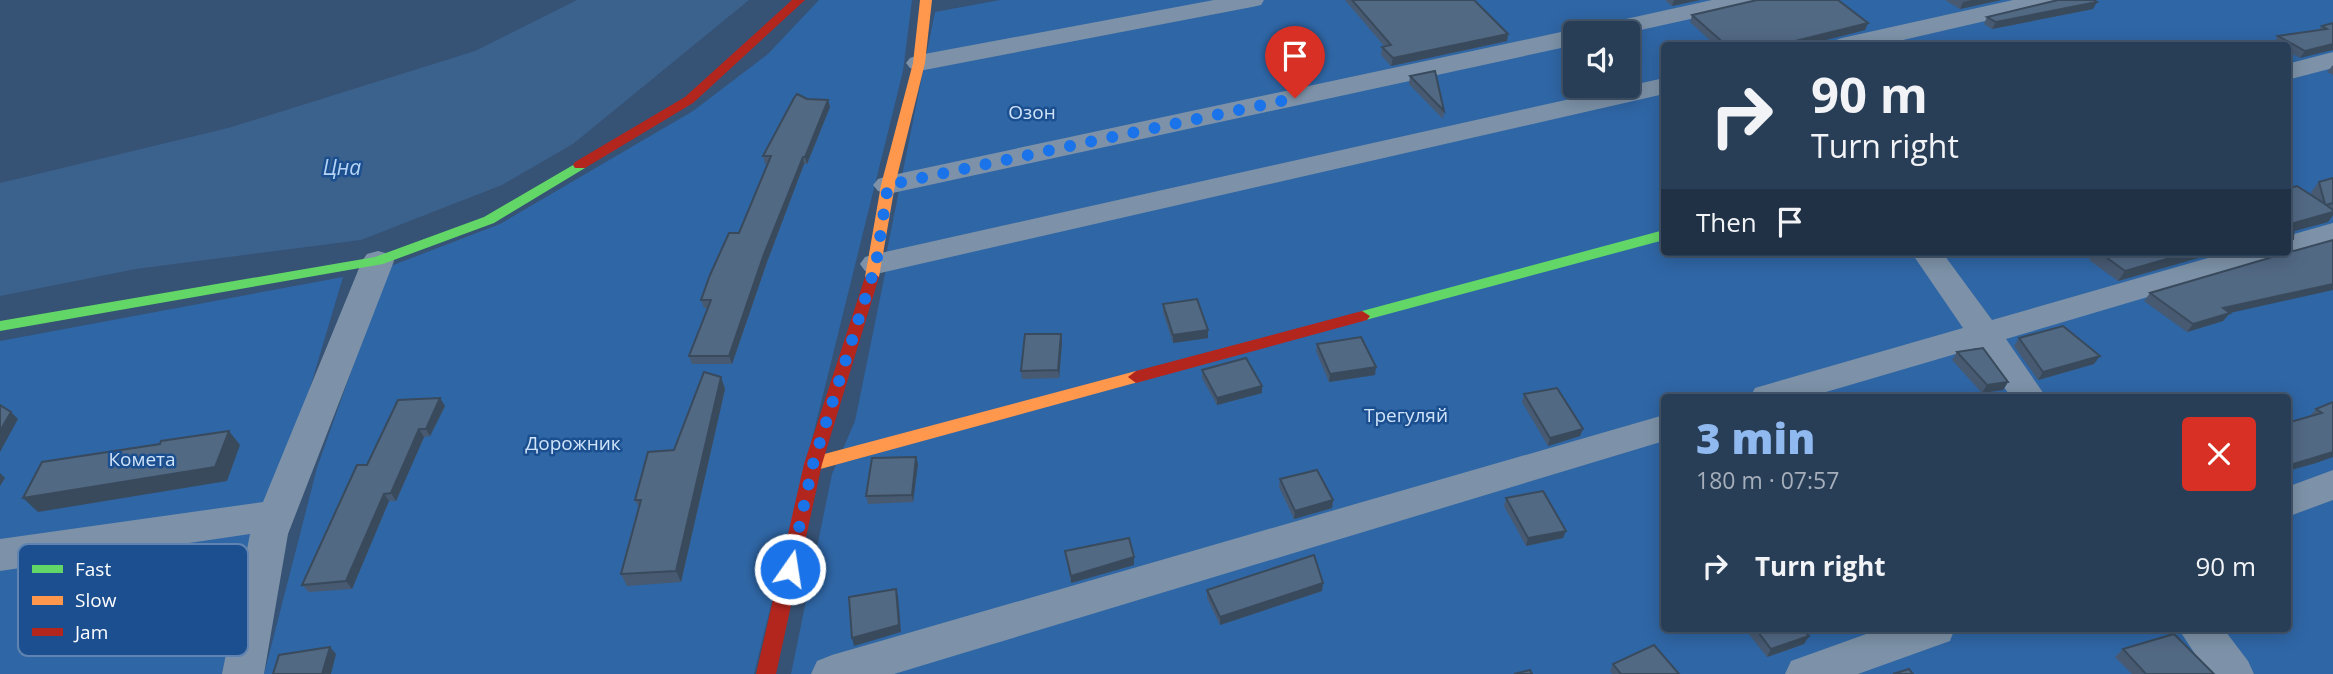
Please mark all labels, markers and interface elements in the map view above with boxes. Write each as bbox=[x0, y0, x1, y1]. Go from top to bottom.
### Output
map controls bbox=[1563, 21, 1640, 98]
button: sound bbox=[1563, 21, 1640, 98]
pin bbox=[1265, 26, 1325, 98]
icon: arrive bbox=[1276, 37, 1314, 75]
text: 90 m bbox=[1811, 61, 1928, 127]
icon: right bbox=[1696, 70, 1787, 161]
park label: Озон bbox=[1008, 99, 1056, 125]
text: Turn right bbox=[1811, 124, 1959, 167]
water label: Цна bbox=[323, 153, 361, 181]
icon: arrive bbox=[1771, 203, 1809, 241]
text: Then bbox=[1696, 204, 1757, 240]
park label: Трегуляй bbox=[1364, 402, 1448, 428]
text: 3 min bbox=[1696, 409, 1815, 466]
button: close bbox=[2182, 417, 2256, 491]
park label: Дорожник bbox=[525, 430, 621, 456]
park label: Комета bbox=[108, 446, 176, 472]
text: 180 m · 07:57 bbox=[1696, 464, 1839, 496]
position arrow bbox=[753, 532, 827, 606]
legend bbox=[18, 544, 248, 656]
icon: right bbox=[1696, 547, 1734, 585]
text: Turn right bbox=[1755, 548, 1886, 584]
text: 90 m bbox=[2195, 548, 2256, 584]
text: Fast bbox=[75, 556, 111, 582]
text: Slow bbox=[75, 587, 117, 613]
text: Jam bbox=[73, 619, 108, 645]

